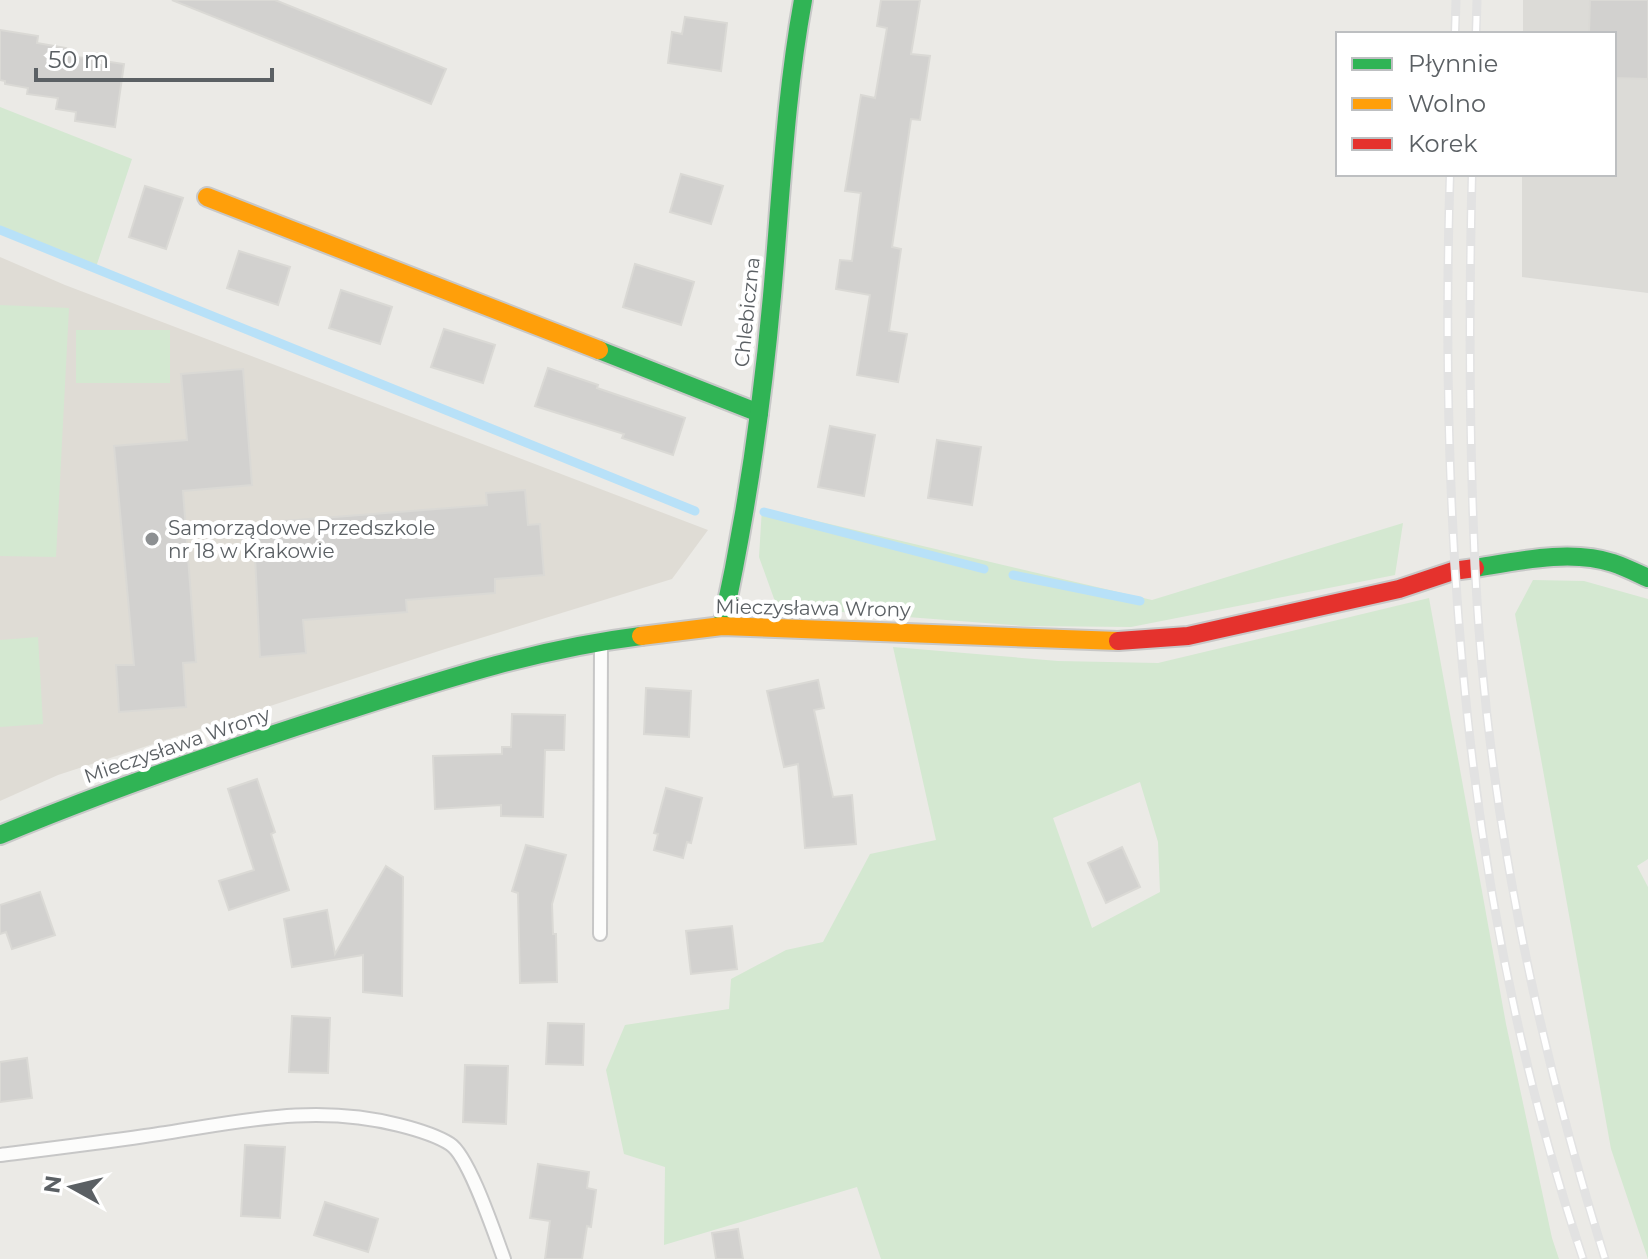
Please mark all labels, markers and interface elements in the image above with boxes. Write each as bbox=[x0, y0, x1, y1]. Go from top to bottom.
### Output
scale bar bbox=[36, 32, 272, 82]
legend bbox=[1336, 32, 1616, 176]
text: 50 m bbox=[48, 45, 109, 74]
text: Płynnie bbox=[1408, 49, 1498, 78]
text: Wolno bbox=[1408, 89, 1486, 118]
text: Korek bbox=[1408, 129, 1478, 158]
street label: Chlebiczna bbox=[729, 256, 765, 368]
place label: Samorządowe Przedszkole nr 18 w Krakowie bbox=[168, 516, 435, 563]
marker: Samorządowe Przedszkole nr 18 w Krakowie bbox=[143, 530, 161, 548]
street label: Mieczysława Wrony bbox=[715, 594, 911, 622]
street label: Mieczysława Wrony bbox=[81, 702, 273, 788]
north arrow bbox=[32, 1147, 112, 1227]
text: N bbox=[38, 1174, 67, 1195]

